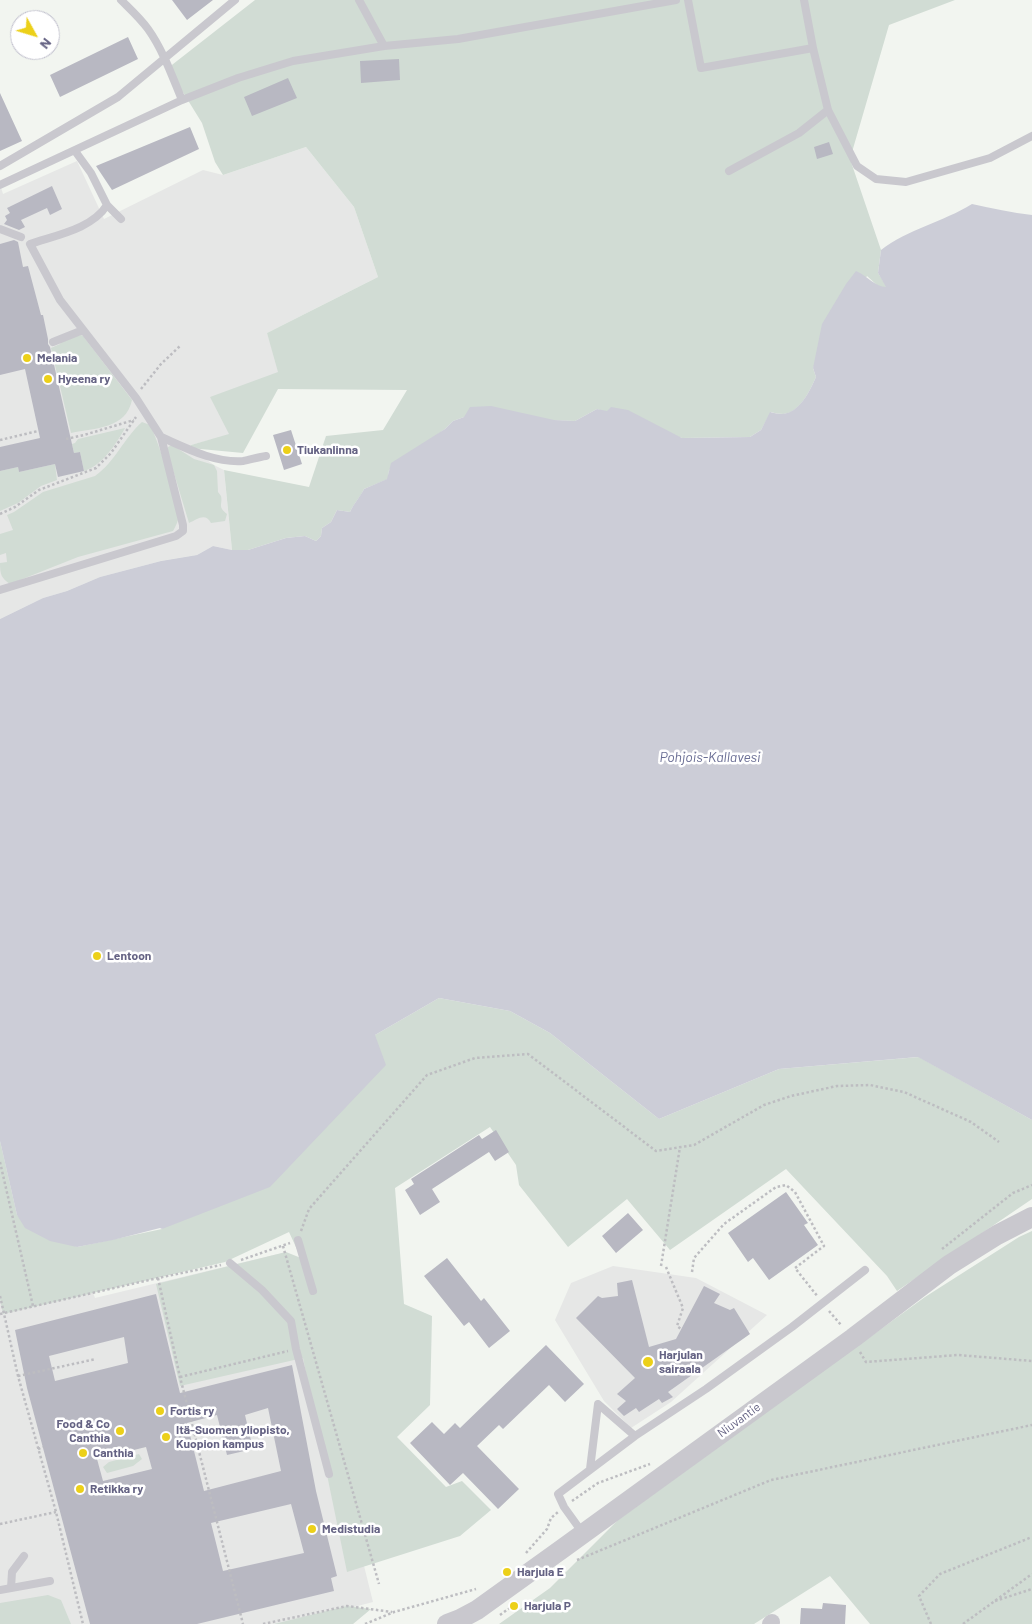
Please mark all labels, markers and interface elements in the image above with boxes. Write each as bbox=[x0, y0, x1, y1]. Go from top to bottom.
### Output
north arrow bbox=[10, 10, 60, 60]
text: N bbox=[37, 35, 56, 53]
place label: Melania bbox=[37, 351, 77, 365]
marker: Melania bbox=[21, 352, 33, 364]
place label: Hyeena ry bbox=[58, 372, 110, 386]
marker: Hyeena ry bbox=[42, 373, 54, 385]
place label: Tiukanlinna bbox=[297, 443, 358, 457]
marker: Tiukanlinna bbox=[281, 444, 293, 456]
water label: Pohjois-Kallavesi bbox=[659, 749, 761, 765]
place label: Lentoon bbox=[107, 949, 151, 963]
marker: Lentoon bbox=[91, 950, 103, 962]
place label: Harjulan sairaala bbox=[659, 1348, 703, 1376]
marker: Harjulan sairaala bbox=[641, 1355, 655, 1369]
street label: Niuvantie bbox=[715, 1400, 763, 1440]
place label: Fortis ry bbox=[170, 1404, 214, 1418]
marker: Fortis ry bbox=[154, 1405, 166, 1417]
place label: Food & Co Canthia bbox=[57, 1417, 110, 1445]
place label: Itä-Suomen yliopisto, Kuopion kampus bbox=[176, 1423, 290, 1451]
marker: Food & Co Canthia bbox=[114, 1425, 126, 1437]
marker: Itä-Suomen yliopisto, Kuopion kampus bbox=[160, 1431, 172, 1443]
place label: Canthia bbox=[93, 1446, 134, 1460]
marker: Canthia bbox=[77, 1447, 89, 1459]
place label: Retikka ry bbox=[90, 1482, 143, 1496]
marker: Retikka ry bbox=[74, 1483, 86, 1495]
place label: Medistudia bbox=[322, 1522, 380, 1536]
marker: Medistudia bbox=[306, 1523, 318, 1535]
place label: Harjula E bbox=[517, 1565, 564, 1579]
marker: Harjula E bbox=[501, 1566, 513, 1578]
place label: Harjula P bbox=[524, 1599, 571, 1613]
marker: Harjula P bbox=[508, 1600, 520, 1612]

